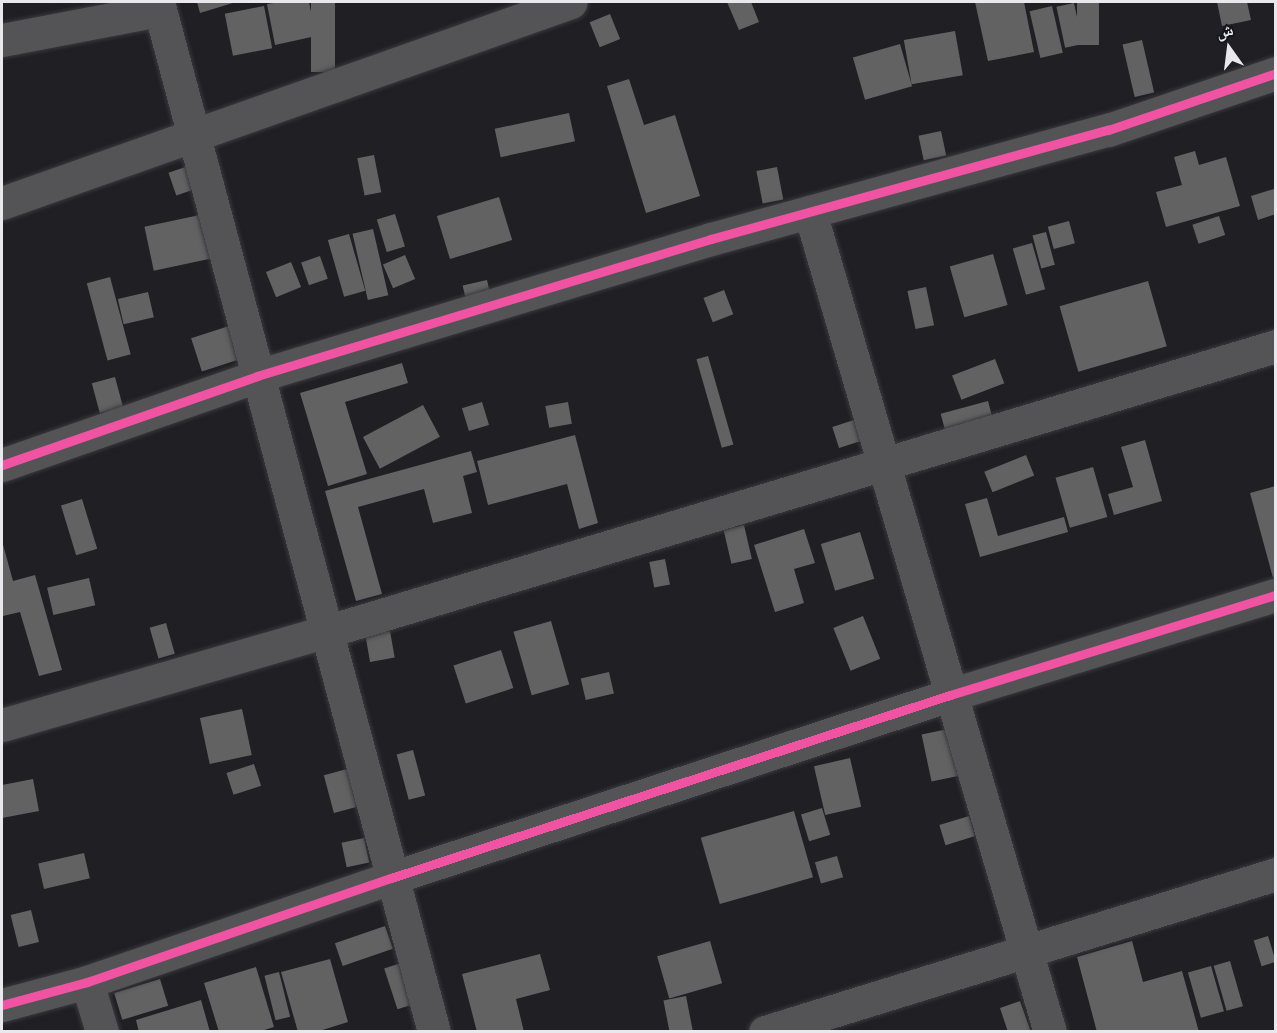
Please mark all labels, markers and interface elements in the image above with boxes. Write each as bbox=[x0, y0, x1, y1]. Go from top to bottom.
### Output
north arrow bbox=[1199, 18, 1259, 78]
text: ش bbox=[1214, 19, 1235, 41]

